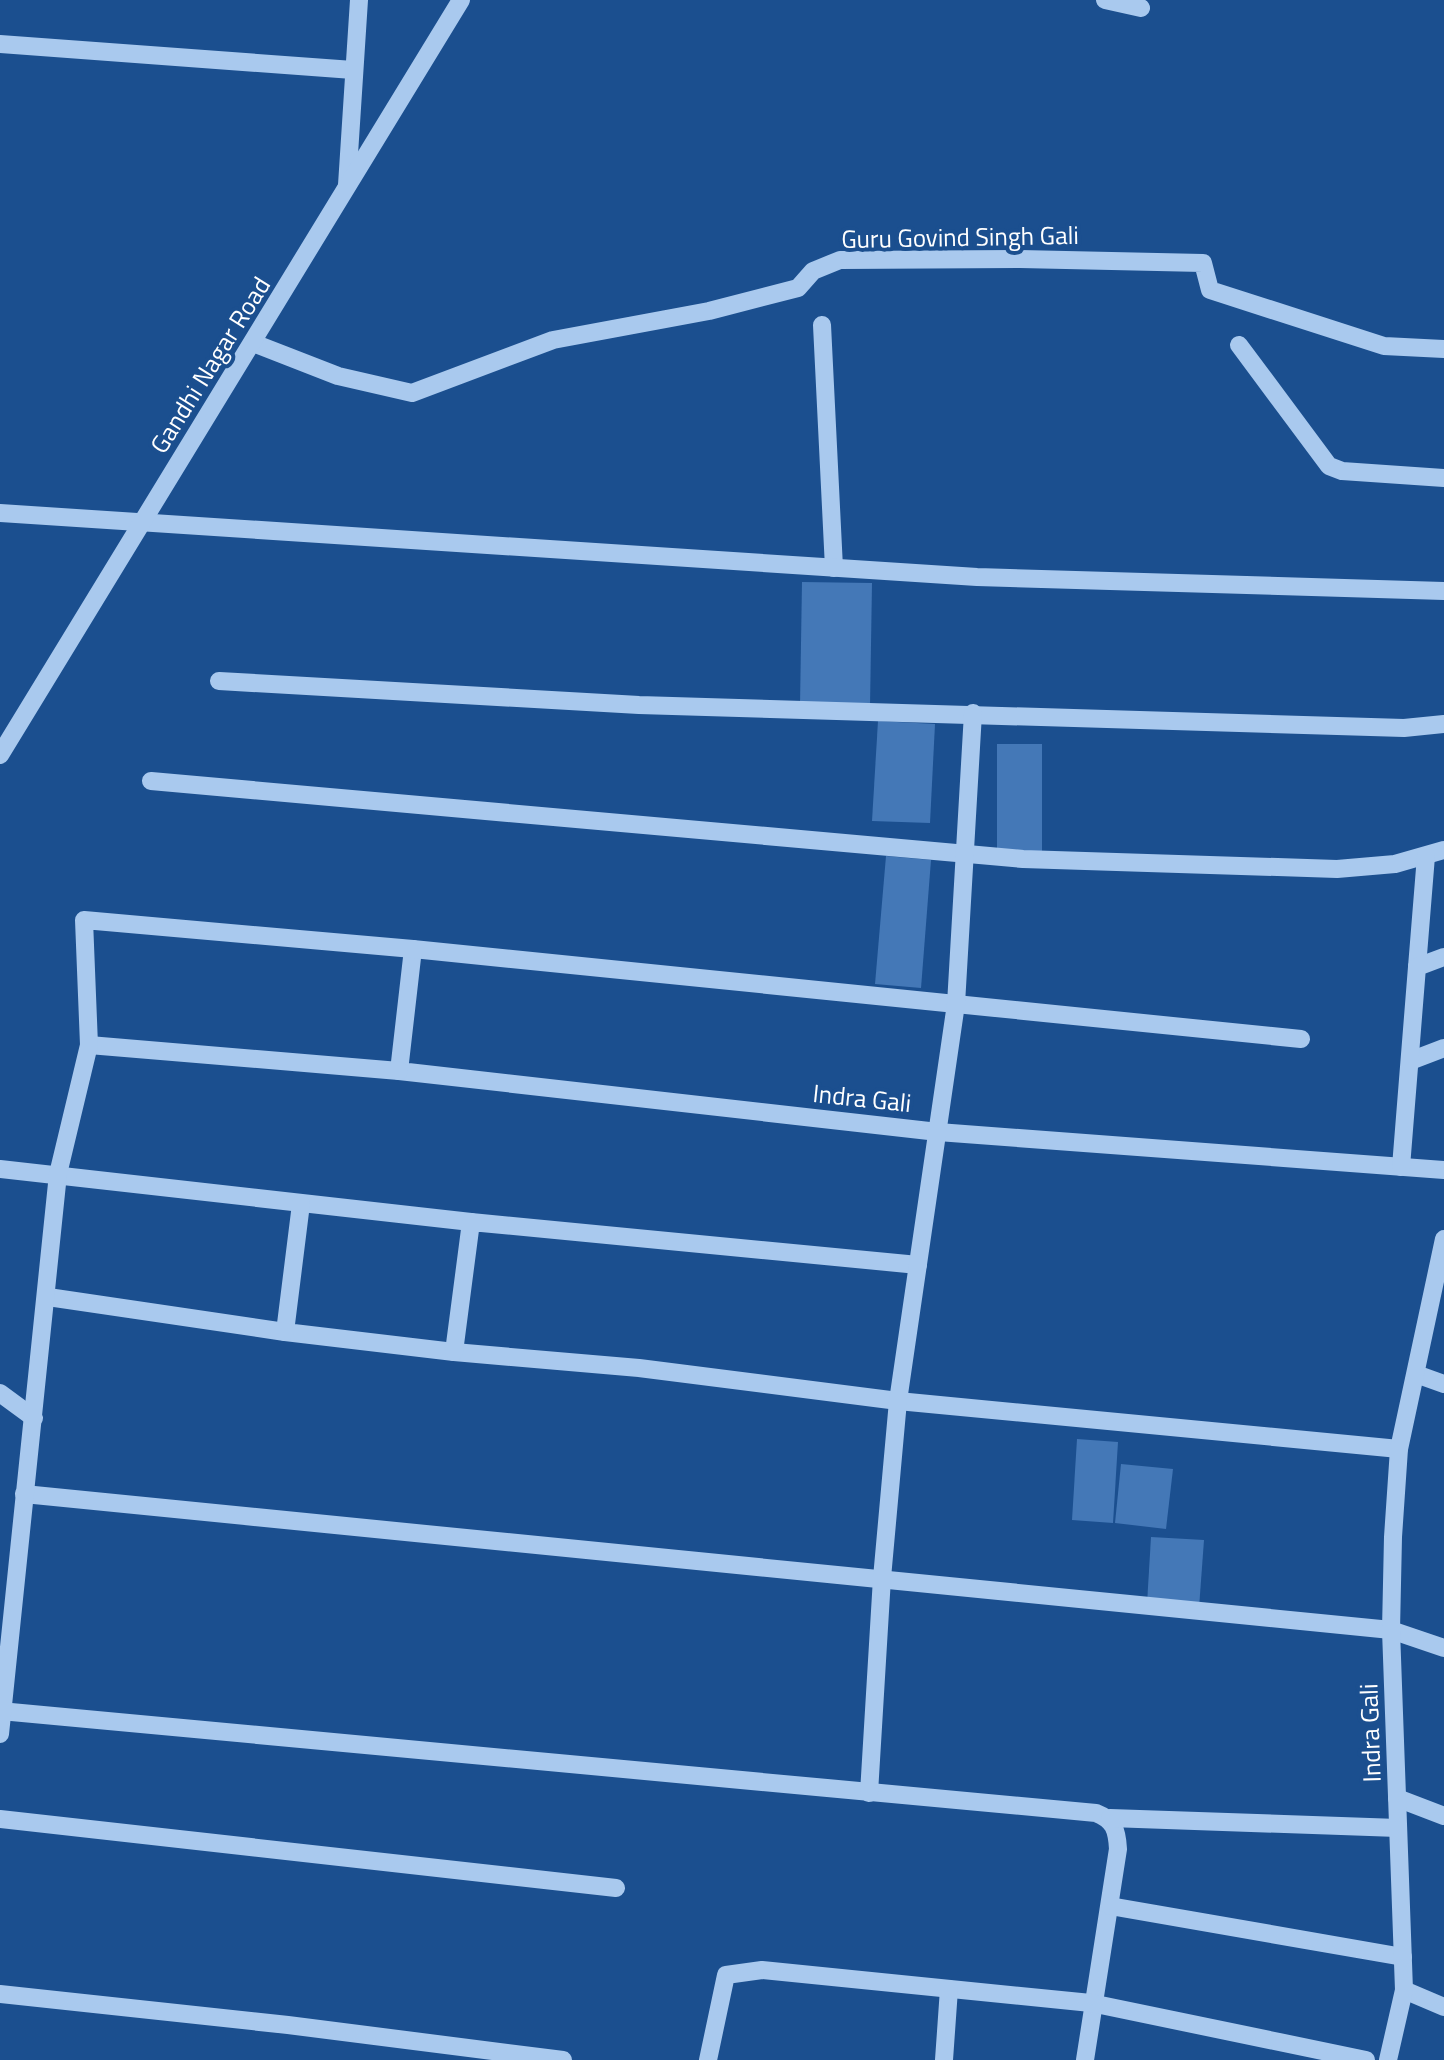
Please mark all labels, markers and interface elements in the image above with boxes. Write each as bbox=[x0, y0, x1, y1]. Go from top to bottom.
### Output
street label: Guru Govind Singh Gali bbox=[841, 216, 1079, 258]
street label: Gandhi Nagar Road bbox=[140, 269, 280, 461]
street label: Indra Gali bbox=[811, 1074, 913, 1122]
street label: Indra Gali bbox=[1349, 1683, 1391, 1783]

